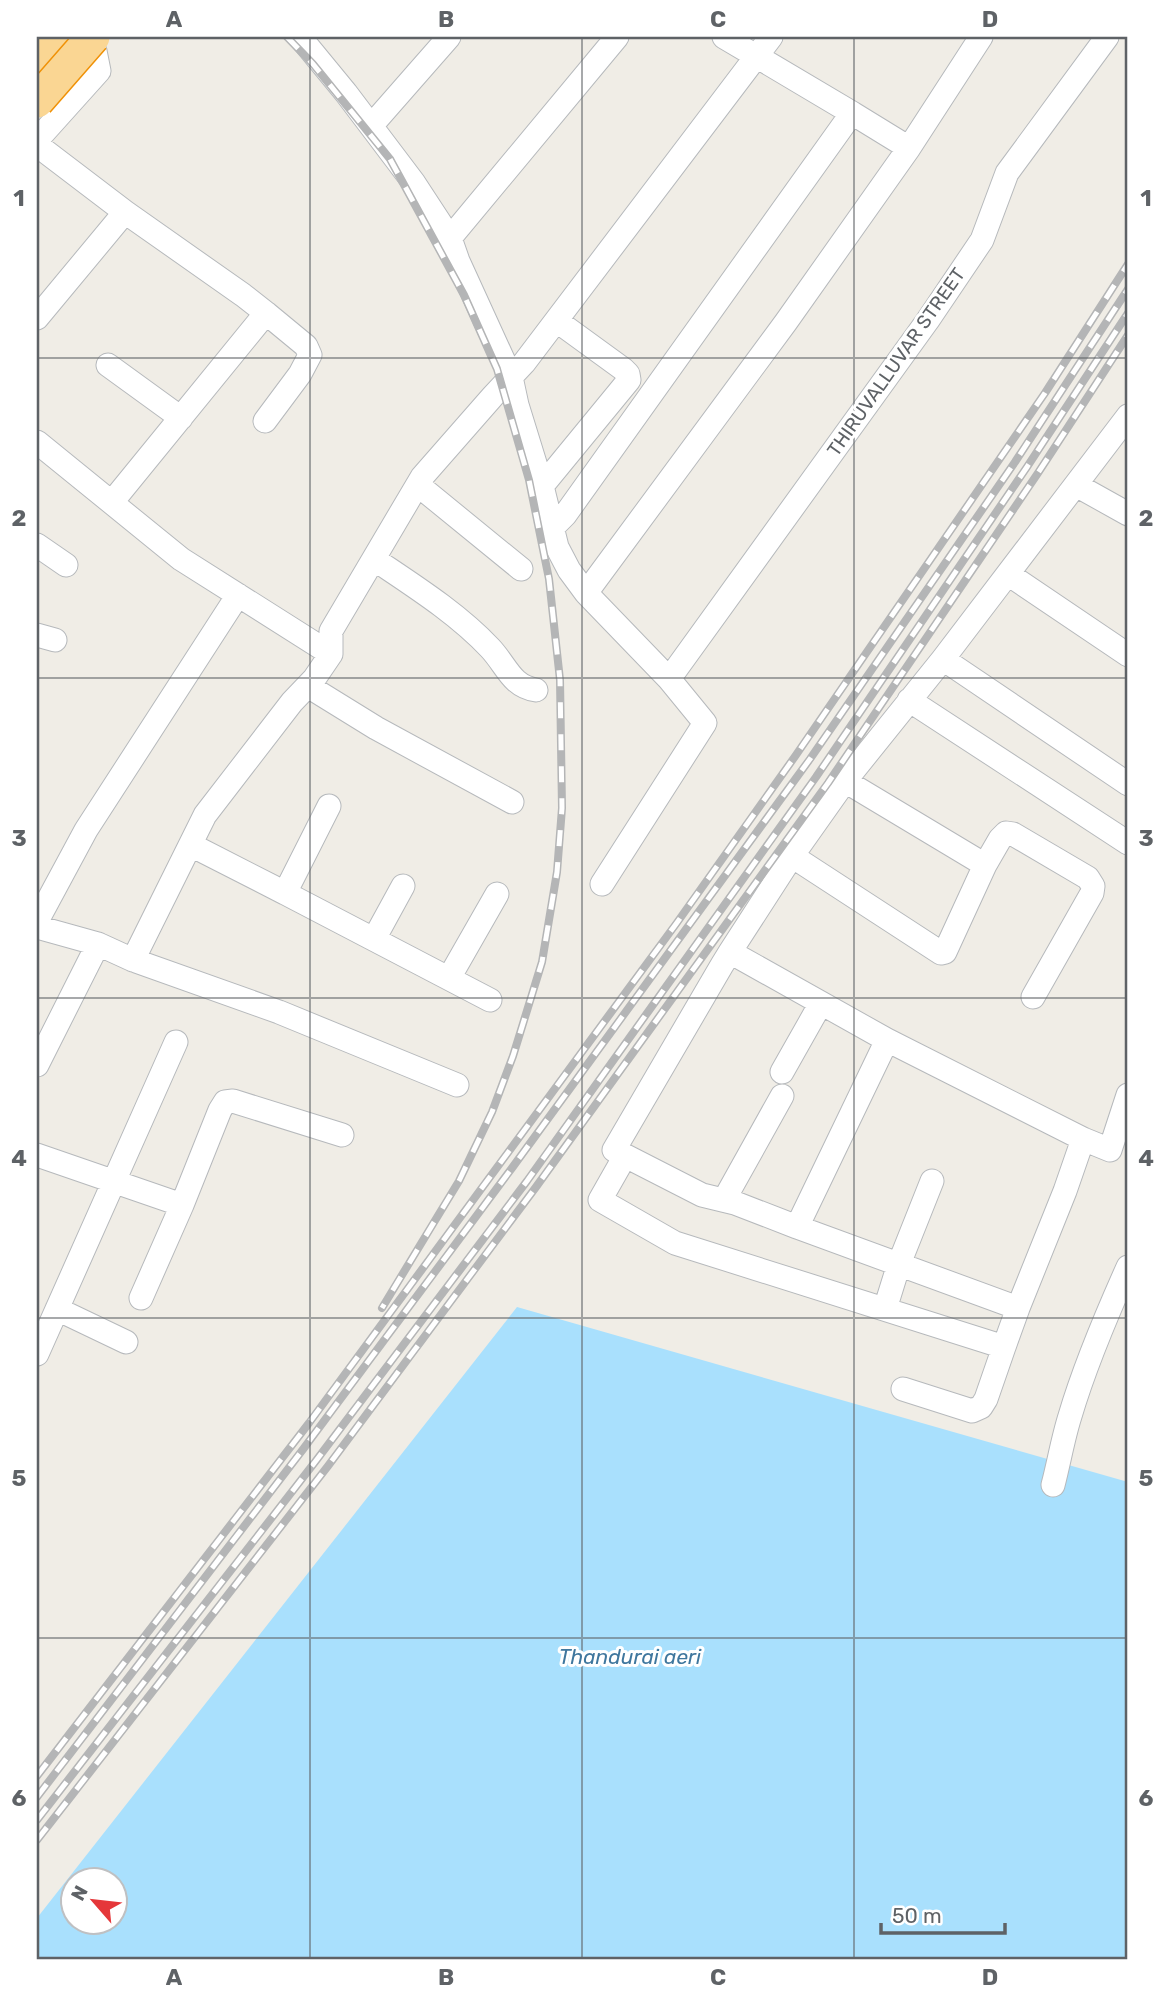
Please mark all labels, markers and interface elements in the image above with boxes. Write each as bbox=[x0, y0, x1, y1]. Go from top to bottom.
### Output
text: A bbox=[166, 5, 183, 33]
text: B bbox=[438, 5, 454, 33]
text: C bbox=[710, 5, 726, 33]
text: D bbox=[982, 5, 998, 33]
text: 1 bbox=[13, 184, 25, 212]
text: 1 bbox=[1140, 184, 1152, 212]
street label: THIRUVALLUVAR STREET bbox=[822, 263, 970, 461]
text: 2 bbox=[12, 504, 26, 532]
text: 2 bbox=[1139, 504, 1153, 532]
text: 3 bbox=[11, 824, 27, 852]
text: 3 bbox=[1138, 824, 1154, 852]
text: 4 bbox=[11, 1144, 27, 1172]
text: 4 bbox=[1138, 1144, 1154, 1172]
text: 5 bbox=[12, 1464, 27, 1492]
text: 5 bbox=[1139, 1464, 1154, 1492]
water label: Thandurai aeri bbox=[559, 1644, 702, 1669]
text: 6 bbox=[12, 1784, 27, 1812]
text: 6 bbox=[1139, 1784, 1154, 1812]
north arrow bbox=[60, 1867, 130, 1937]
text: N bbox=[66, 1882, 93, 1905]
scale bar bbox=[881, 1891, 1006, 1935]
text: 50 m bbox=[892, 1903, 942, 1928]
text: A bbox=[166, 1963, 183, 1991]
text: B bbox=[438, 1963, 454, 1991]
text: C bbox=[710, 1963, 726, 1991]
text: D bbox=[982, 1963, 998, 1991]

